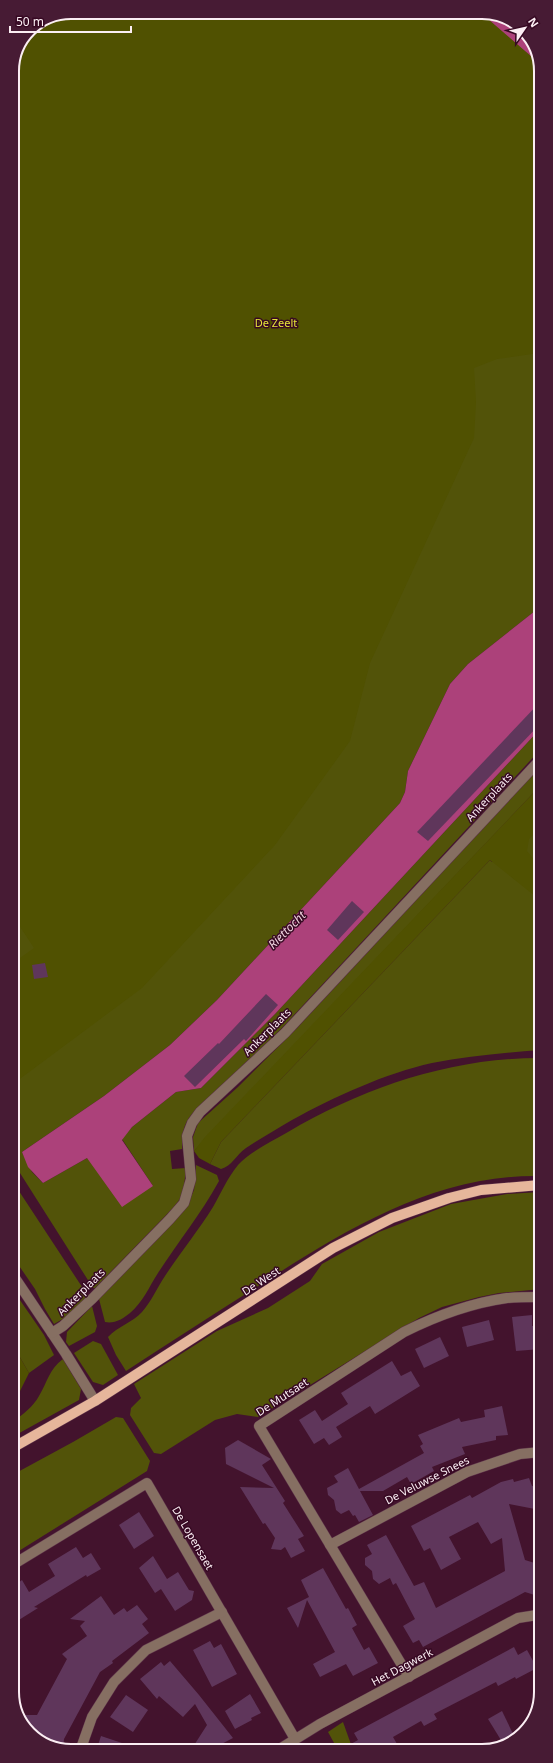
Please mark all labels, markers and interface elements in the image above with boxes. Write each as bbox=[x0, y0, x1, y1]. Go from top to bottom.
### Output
scale bar bbox=[10, 8, 131, 34]
north arrow bbox=[505, 8, 545, 48]
text: 50 m bbox=[16, 13, 44, 30]
text: N bbox=[525, 14, 542, 30]
park label: De Zeelt bbox=[255, 315, 297, 330]
street label: Ankerplaats bbox=[462, 769, 515, 824]
water label: Riettocht bbox=[264, 906, 310, 952]
street label: Ankerplaats bbox=[240, 1005, 294, 1059]
street label: De West bbox=[239, 1263, 283, 1298]
street label: Ankerplaats bbox=[54, 1265, 108, 1319]
street label: De Mutsaet bbox=[253, 1374, 311, 1419]
street label: De Veluwse Snees bbox=[382, 1452, 472, 1507]
street label: De Lopensaet bbox=[169, 1503, 218, 1572]
street label: Het Dagwerk bbox=[368, 1644, 435, 1689]

